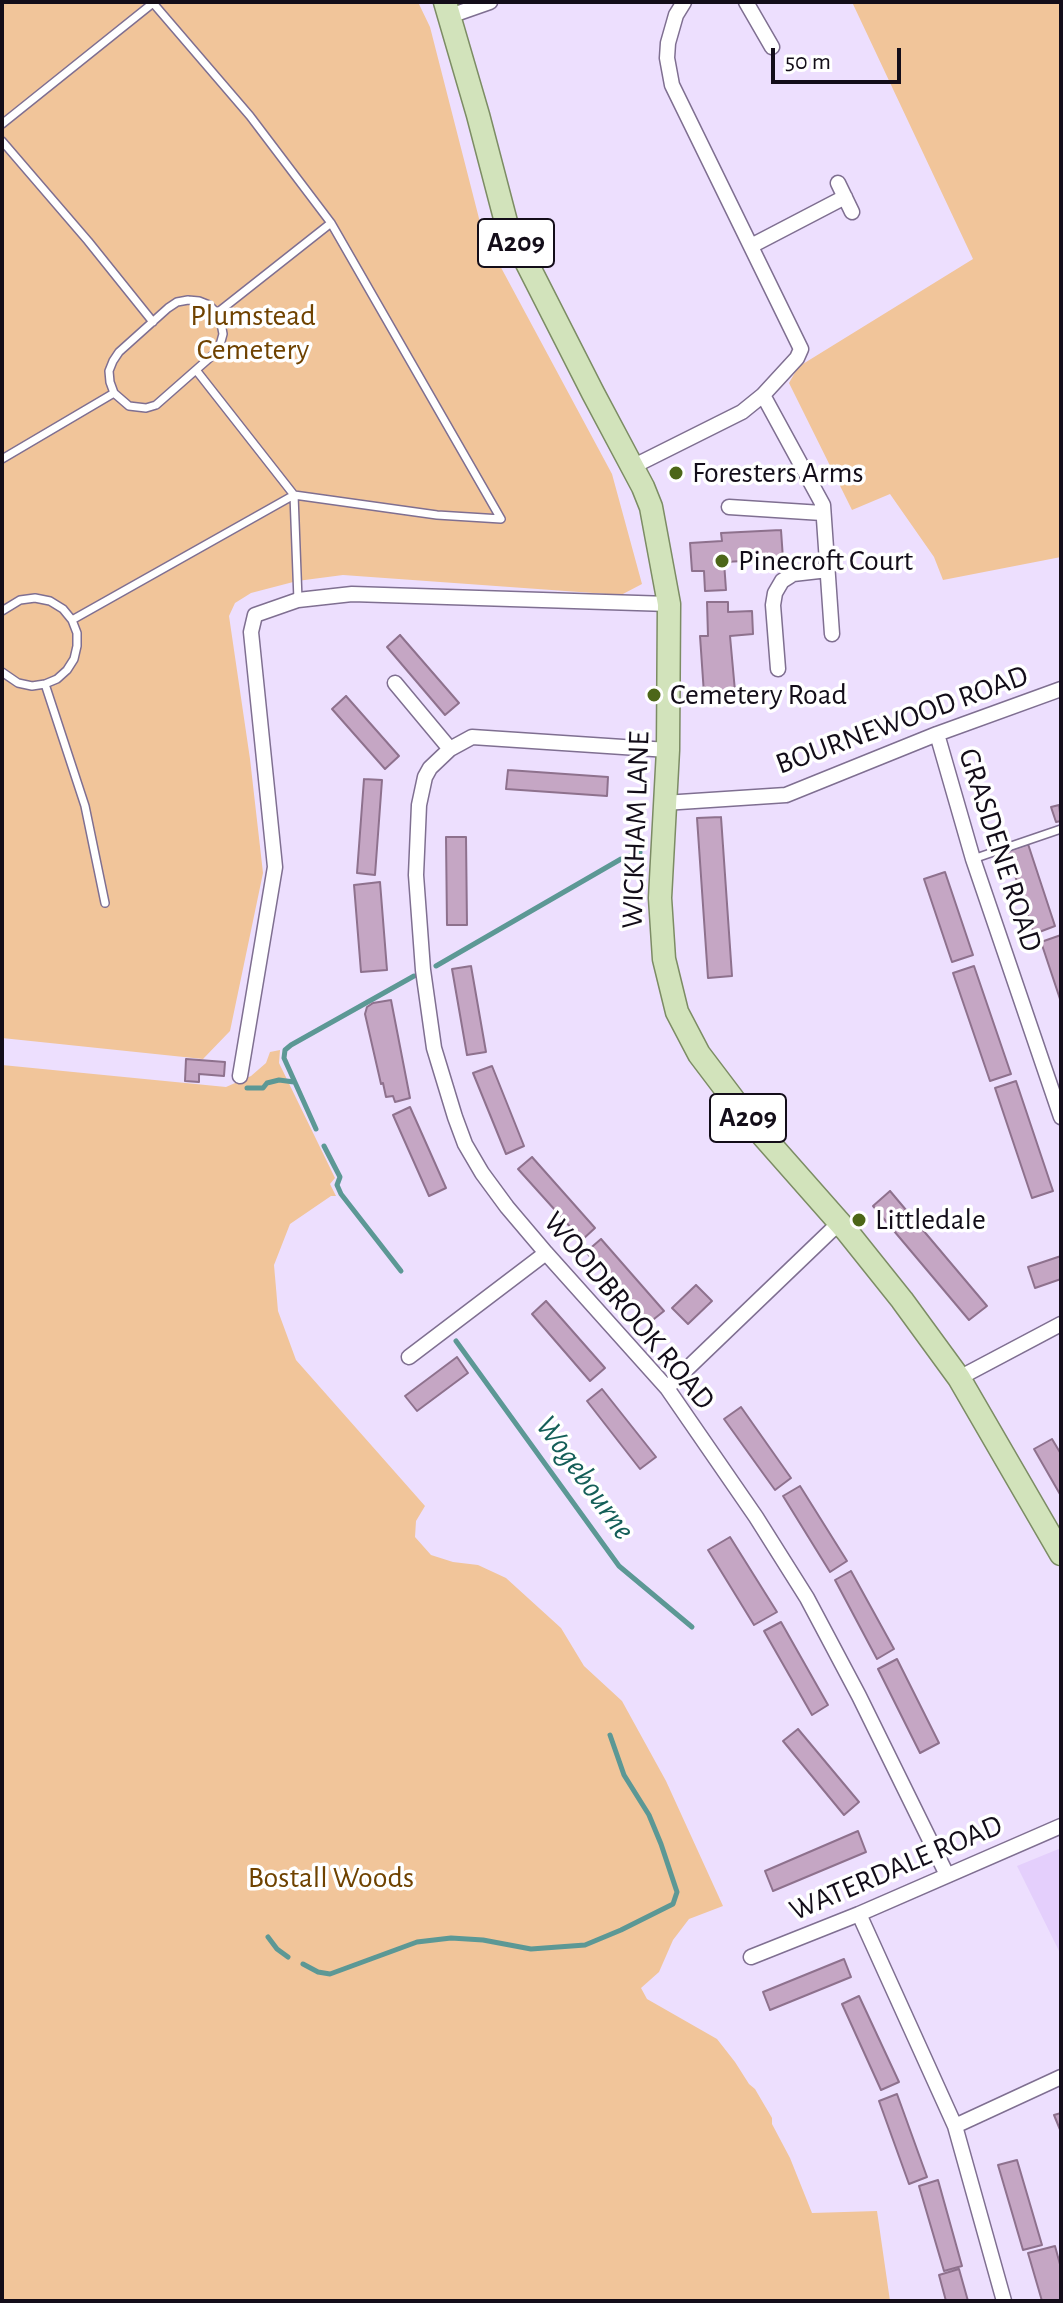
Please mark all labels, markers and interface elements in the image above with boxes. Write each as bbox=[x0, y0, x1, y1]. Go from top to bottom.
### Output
scale bar bbox=[775, 32, 905, 82]
text: 50 m bbox=[785, 50, 831, 74]
road number: A209 bbox=[478, 219, 554, 267]
park label: Plumstead Cemetery bbox=[190, 298, 316, 368]
place label: Foresters Arms bbox=[692, 455, 864, 491]
marker: Foresters Arms bbox=[667, 464, 685, 482]
place label: Pinecroft Court bbox=[738, 543, 913, 579]
marker: Pinecroft Court bbox=[713, 552, 731, 570]
street label: BOURNEWOOD ROAD bbox=[771, 658, 1033, 782]
place label: Cemetery Road bbox=[670, 677, 847, 713]
marker: Cemetery Road bbox=[645, 686, 663, 704]
street label: WICKHAM LANE bbox=[615, 731, 657, 929]
street label: GRASDENE ROAD bbox=[950, 744, 1050, 956]
road number: A209 bbox=[710, 1094, 786, 1142]
place label: Littledale bbox=[875, 1202, 986, 1238]
street label: WOODBROOK ROAD bbox=[536, 1205, 722, 1417]
marker: Littledale bbox=[850, 1211, 868, 1229]
water label: Wogebourne bbox=[527, 1408, 643, 1548]
street label: WATERDALE ROAD bbox=[784, 1807, 1008, 1929]
park label: Bostall Woods bbox=[248, 1860, 414, 1896]

